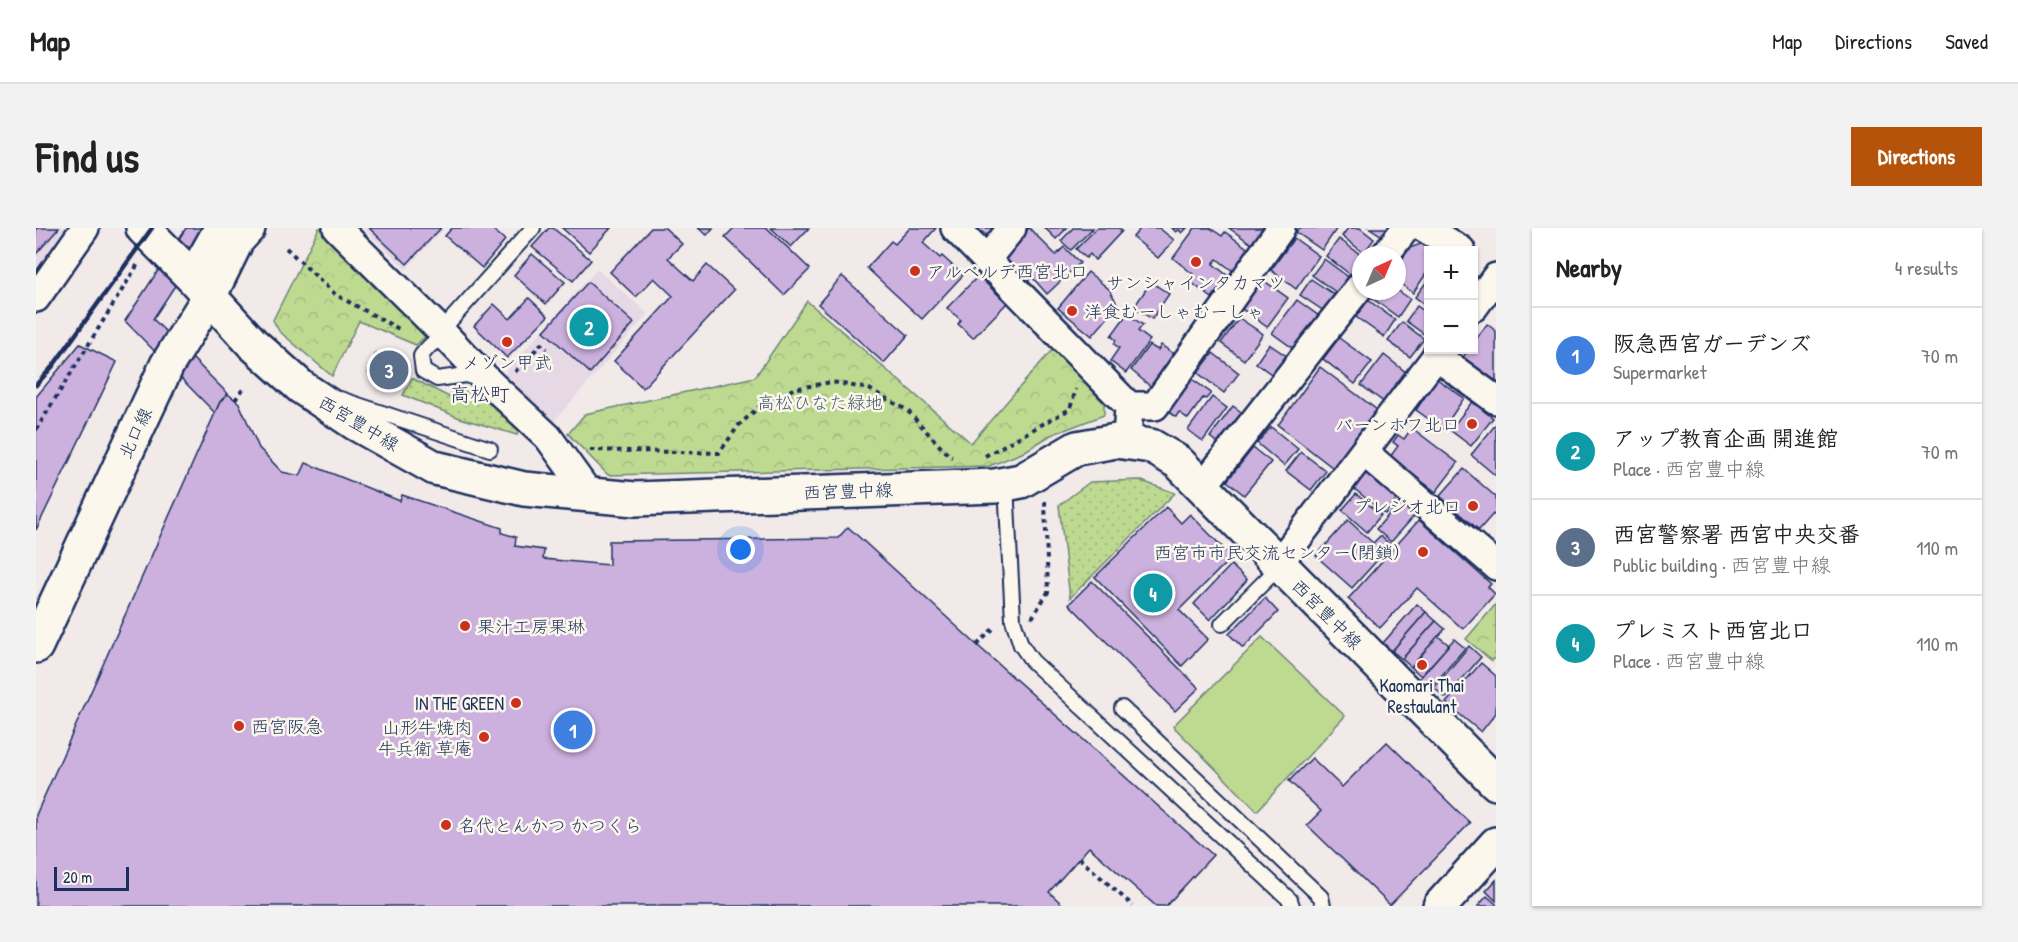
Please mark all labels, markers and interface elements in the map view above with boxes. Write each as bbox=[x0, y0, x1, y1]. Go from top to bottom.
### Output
text: Map bbox=[30, 22, 70, 60]
text: Map bbox=[1772, 27, 1802, 56]
text: Directions bbox=[1835, 27, 1912, 56]
text: Saved bbox=[1945, 27, 1988, 56]
button: Directions bbox=[1851, 127, 1982, 186]
text: Find us bbox=[36, 128, 139, 185]
north arrow bbox=[1352, 246, 1406, 300]
map controls bbox=[1424, 246, 1478, 354]
button: + bbox=[1424, 246, 1478, 300]
text: Nearby bbox=[1556, 250, 1622, 285]
text: 4 results bbox=[1895, 254, 1958, 281]
marker: サンシャインタカマツ bbox=[1189, 255, 1203, 269]
place label: アルベルデ西宮北口 bbox=[927, 259, 1088, 284]
marker: アルベルデ西宮北口 bbox=[908, 264, 922, 278]
place label: サンシャインタカマツ bbox=[1106, 270, 1286, 295]
place label: 洋食むーしゃむーしゃ bbox=[1084, 299, 1264, 324]
button: − bbox=[1424, 300, 1478, 354]
pin: 2 bbox=[570, 304, 608, 350]
marker: 洋食むーしゃむーしゃ bbox=[1065, 304, 1079, 318]
text: 阪急西宮ガーデンズ bbox=[1613, 328, 1811, 358]
marker: メゾン甲武 bbox=[500, 335, 514, 349]
text: 1 bbox=[1572, 342, 1579, 369]
text: 70 m bbox=[1921, 342, 1958, 369]
pin: 3 bbox=[370, 348, 408, 392]
place label: メゾン甲武 bbox=[462, 350, 552, 375]
text: Supermarket bbox=[1613, 358, 1707, 385]
district label: 高松町 bbox=[450, 380, 510, 407]
street label: 西宮豊中線 bbox=[314, 389, 404, 457]
park label: 高松ひなた緑地 bbox=[757, 390, 883, 415]
street label: 北口線 bbox=[112, 403, 158, 463]
place label: バーンホフ北口 bbox=[1335, 412, 1460, 437]
marker: バーンホフ北口 bbox=[1465, 417, 1479, 431]
text: アップ教育企画 開進館 bbox=[1613, 423, 1838, 453]
text: 2 bbox=[1571, 438, 1580, 465]
text: 70 m bbox=[1921, 438, 1958, 465]
text: Place · 西宮豊中線 bbox=[1613, 455, 1765, 482]
street label: 西宮豊中線 bbox=[803, 477, 893, 505]
place label: プレジオ北口 bbox=[1353, 494, 1461, 519]
marker: プレジオ北口 bbox=[1466, 499, 1480, 513]
text: 西宮警察署 西宮中央交番 bbox=[1613, 519, 1860, 549]
text: 3 bbox=[1571, 534, 1580, 561]
text: 110 m bbox=[1916, 534, 1958, 561]
your location bbox=[726, 535, 755, 564]
place label: 西宮市市民交流センター(閉鎖） bbox=[1154, 540, 1411, 565]
marker: 西宮市市民交流センター(閉鎖） bbox=[1416, 545, 1430, 559]
text: Public building · 西宮豊中線 bbox=[1613, 551, 1830, 578]
pin: 4 bbox=[1134, 570, 1172, 616]
street label: 西宮豊中線 bbox=[1286, 573, 1368, 655]
place label: 果汁工房果琳 bbox=[477, 614, 585, 639]
text: プレミスト西宮北口 bbox=[1613, 615, 1813, 645]
marker: 果汁工房果琳 bbox=[458, 619, 472, 633]
text: 4 bbox=[1572, 630, 1579, 657]
text: 110 m bbox=[1916, 630, 1958, 657]
text: Place · 西宮豊中線 bbox=[1613, 647, 1765, 674]
marker: Kaomari Thai Restaulant bbox=[1415, 658, 1429, 672]
place label: Kaomari Thai Restaulant bbox=[1379, 673, 1465, 719]
place label: IN THE GREEN bbox=[415, 691, 504, 716]
marker: IN THE GREEN bbox=[509, 696, 523, 710]
pin: 1 bbox=[554, 708, 592, 752]
place label: 西宮阪急 bbox=[251, 714, 323, 739]
place label: 山形牛焼肉 牛兵衛 草庵 bbox=[378, 715, 472, 761]
marker: 西宮阪急 bbox=[232, 719, 246, 733]
marker: 山形牛焼肉 牛兵衛 草庵 bbox=[477, 730, 491, 744]
place label: 名代とんかつ かつくら bbox=[458, 813, 642, 838]
marker: 名代とんかつ かつくら bbox=[439, 818, 453, 832]
scale bar bbox=[54, 864, 129, 892]
text: 20 m bbox=[63, 866, 92, 888]

